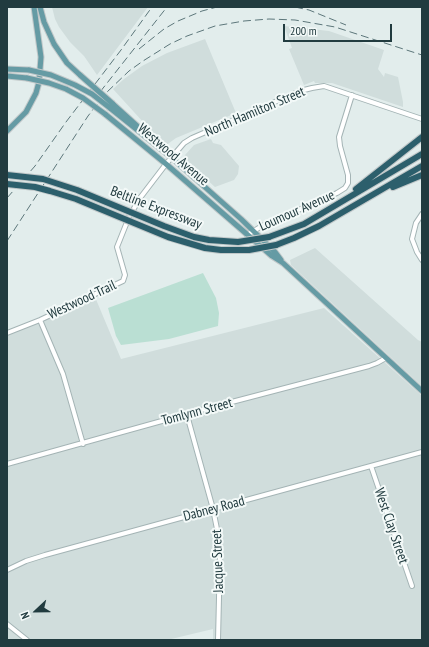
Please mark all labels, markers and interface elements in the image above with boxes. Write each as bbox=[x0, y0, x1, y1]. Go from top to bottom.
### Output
scale bar bbox=[285, 16, 394, 42]
text: 200 m bbox=[290, 23, 317, 38]
street label: North Hamilton Street bbox=[202, 83, 308, 141]
street label: Westwood Avenue bbox=[134, 120, 212, 190]
street label: Beltline Expressway bbox=[108, 183, 204, 233]
street label: Loumour Avenue bbox=[257, 187, 337, 235]
street label: Westwood Trail bbox=[45, 277, 119, 323]
street label: Tomlynn Street bbox=[160, 394, 234, 430]
street label: West Clay Street bbox=[370, 486, 412, 566]
street label: Dabney Road bbox=[181, 493, 247, 525]
street label: Jacque Street bbox=[208, 529, 228, 593]
north arrow bbox=[16, 591, 56, 631]
text: N bbox=[17, 610, 32, 621]

